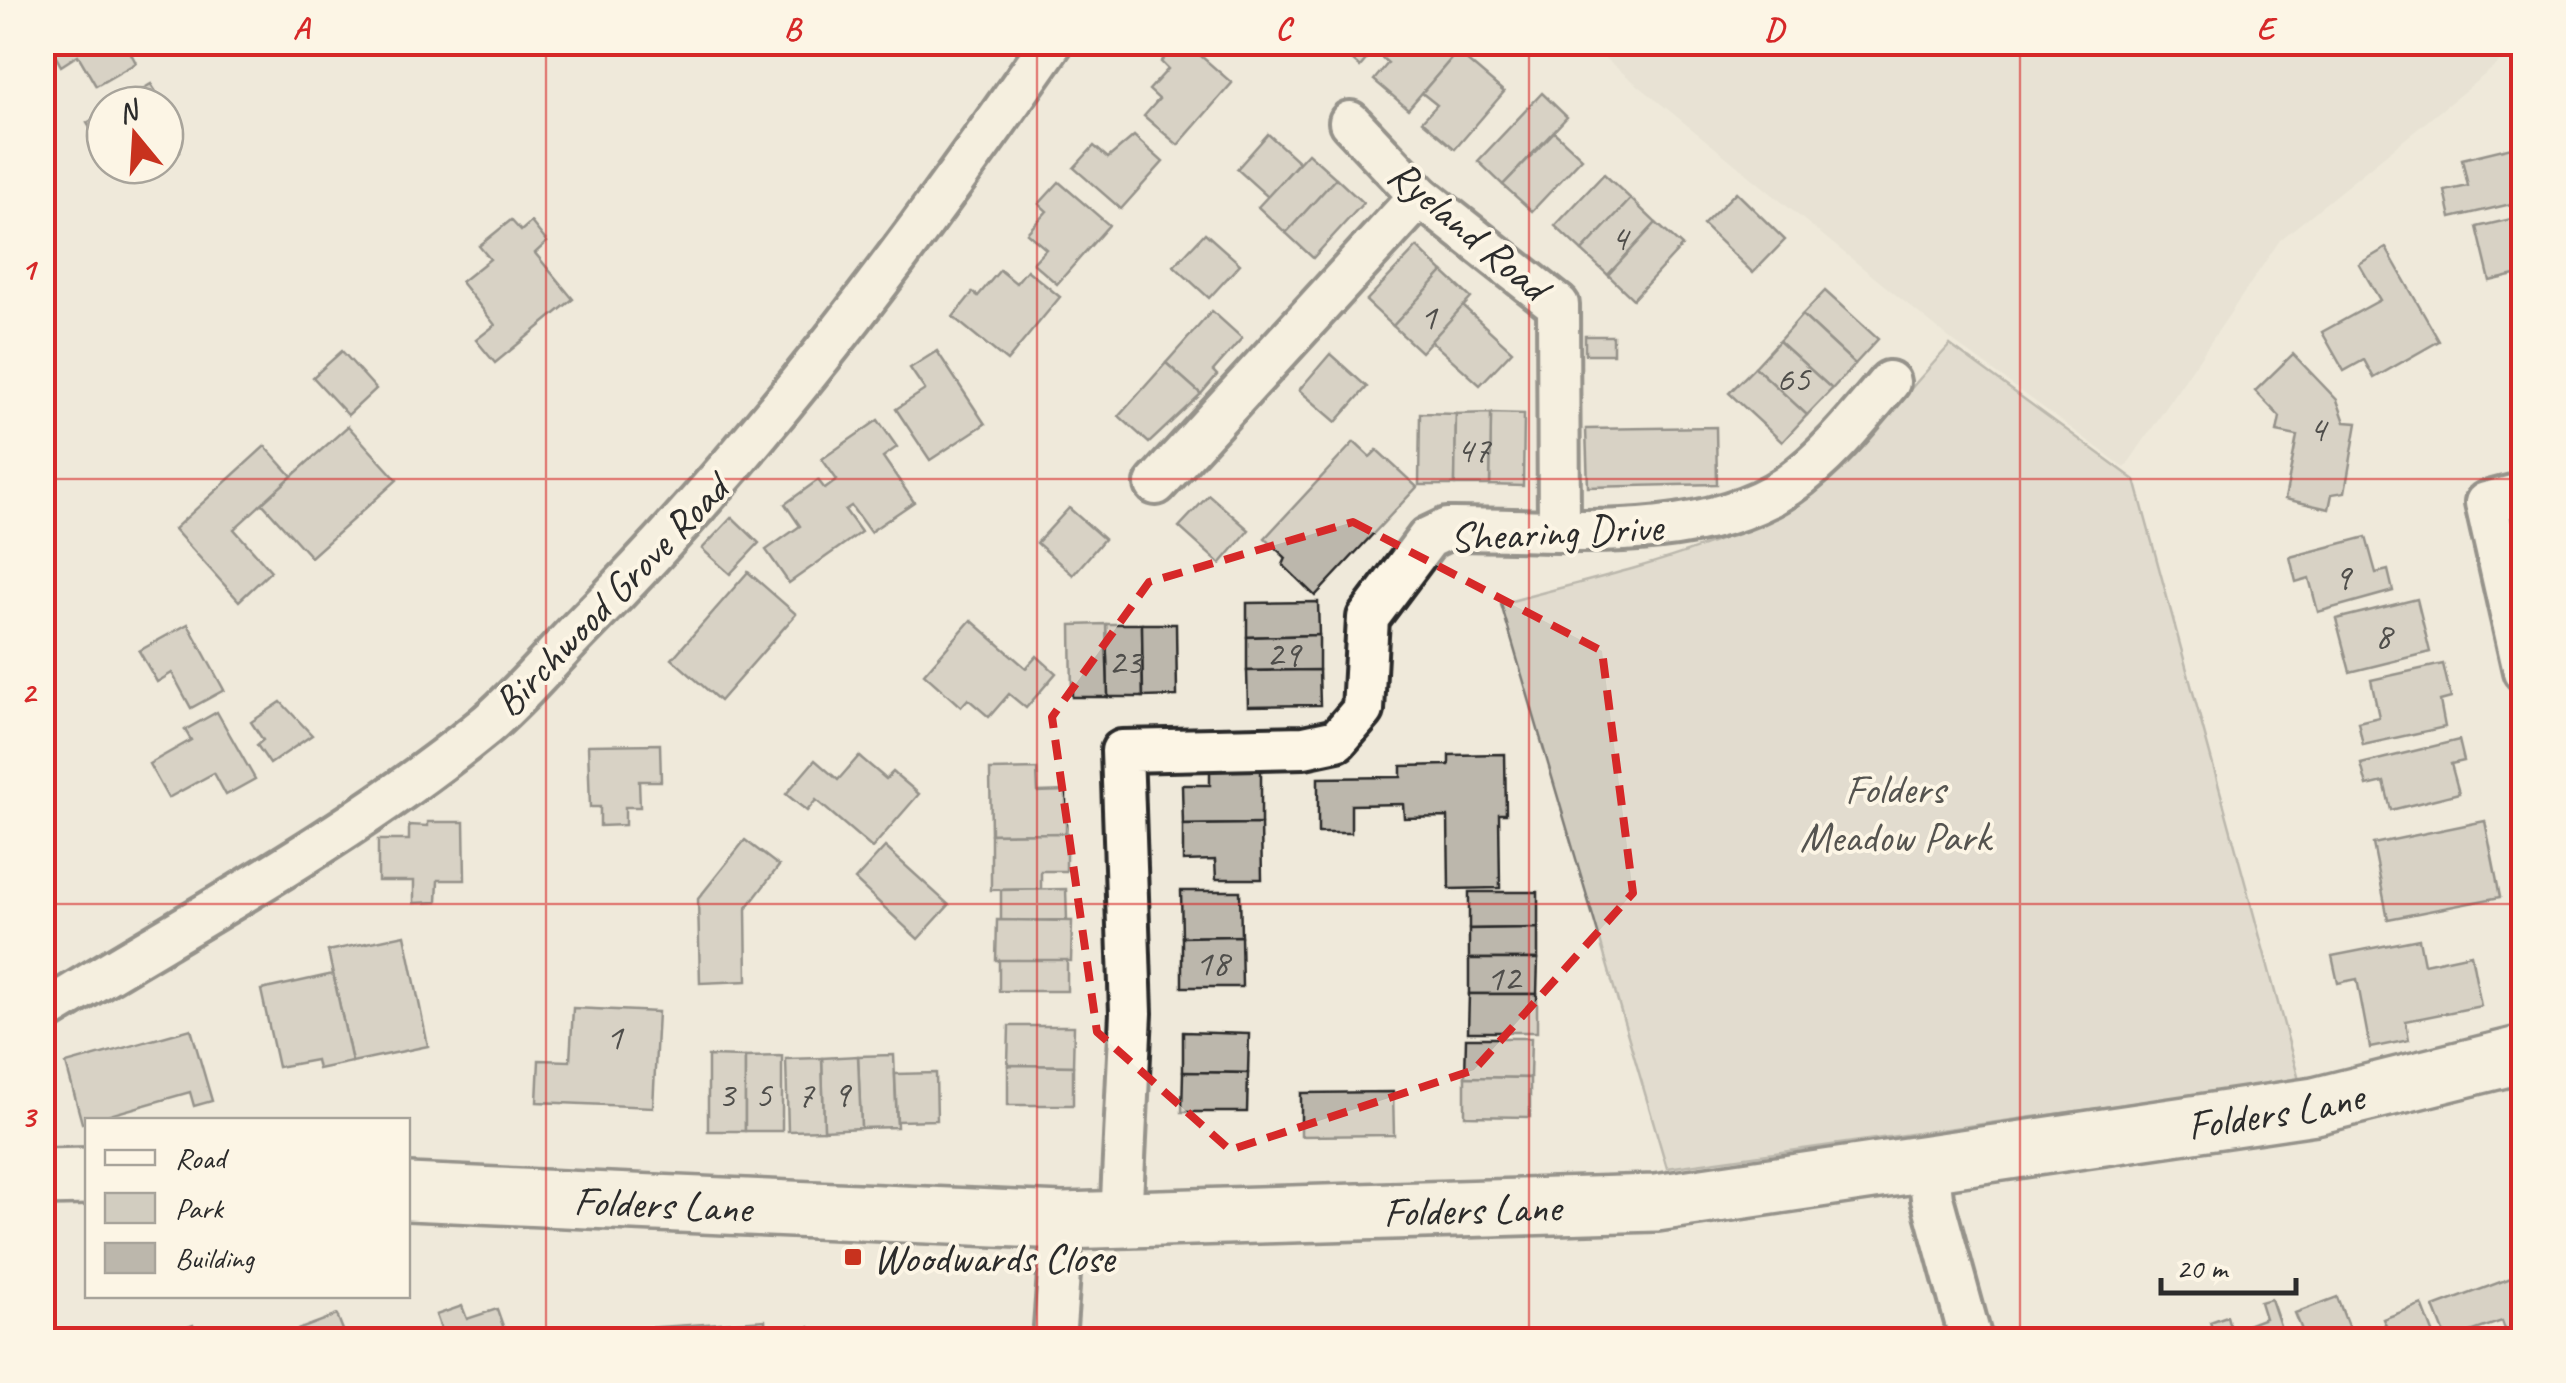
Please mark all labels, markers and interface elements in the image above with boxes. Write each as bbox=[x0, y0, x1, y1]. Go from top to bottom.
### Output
text: A bbox=[293, 8, 312, 49]
text: B bbox=[784, 8, 803, 49]
text: C bbox=[1275, 8, 1295, 49]
text: D bbox=[1765, 8, 1787, 49]
text: E bbox=[2256, 8, 2278, 49]
north arrow bbox=[85, 85, 185, 185]
text: N bbox=[114, 91, 146, 131]
street label: Ryeland Road bbox=[1377, 148, 1564, 317]
house number: 4 bbox=[1610, 214, 1631, 261]
text: 1 bbox=[21, 248, 39, 289]
house number: 1 bbox=[1419, 293, 1438, 340]
house number: 65 bbox=[1776, 355, 1812, 402]
house number: 4 bbox=[2308, 405, 2329, 452]
house number: 47 bbox=[1456, 426, 1492, 473]
street label: Birchwood Grove Road bbox=[482, 459, 744, 728]
street label: Shearing Drive bbox=[1448, 500, 1666, 565]
house number: 9 bbox=[2333, 553, 2353, 600]
house number: 8 bbox=[2374, 612, 2395, 659]
house number: 29 bbox=[1266, 630, 1303, 677]
house number: 23 bbox=[1108, 638, 1145, 685]
text: 2 bbox=[21, 672, 38, 713]
park label: Folders Meadow Park bbox=[1800, 763, 1994, 864]
house number: 18 bbox=[1195, 939, 1233, 986]
house number: 12 bbox=[1486, 954, 1523, 1001]
house number: 1 bbox=[605, 1013, 624, 1060]
street label: Folders Lane bbox=[2184, 1069, 2372, 1152]
house number: 9 bbox=[832, 1070, 852, 1117]
house number: 3 bbox=[717, 1071, 737, 1118]
house number: 5 bbox=[754, 1071, 773, 1118]
house number: 7 bbox=[796, 1071, 815, 1118]
text: 3 bbox=[21, 1096, 38, 1137]
legend bbox=[85, 1118, 410, 1298]
text: Road bbox=[175, 1139, 229, 1177]
street label: Folders Lane bbox=[573, 1174, 756, 1235]
street label: Folders Lane bbox=[1383, 1181, 1565, 1239]
text: Park bbox=[175, 1189, 225, 1227]
place label: Woodwards Close bbox=[873, 1232, 1117, 1285]
scale bar bbox=[2161, 1233, 2296, 1295]
text: Building bbox=[175, 1239, 255, 1277]
marker: Woodwards Close bbox=[842, 1246, 864, 1268]
text: 20 m bbox=[2176, 1249, 2229, 1287]

